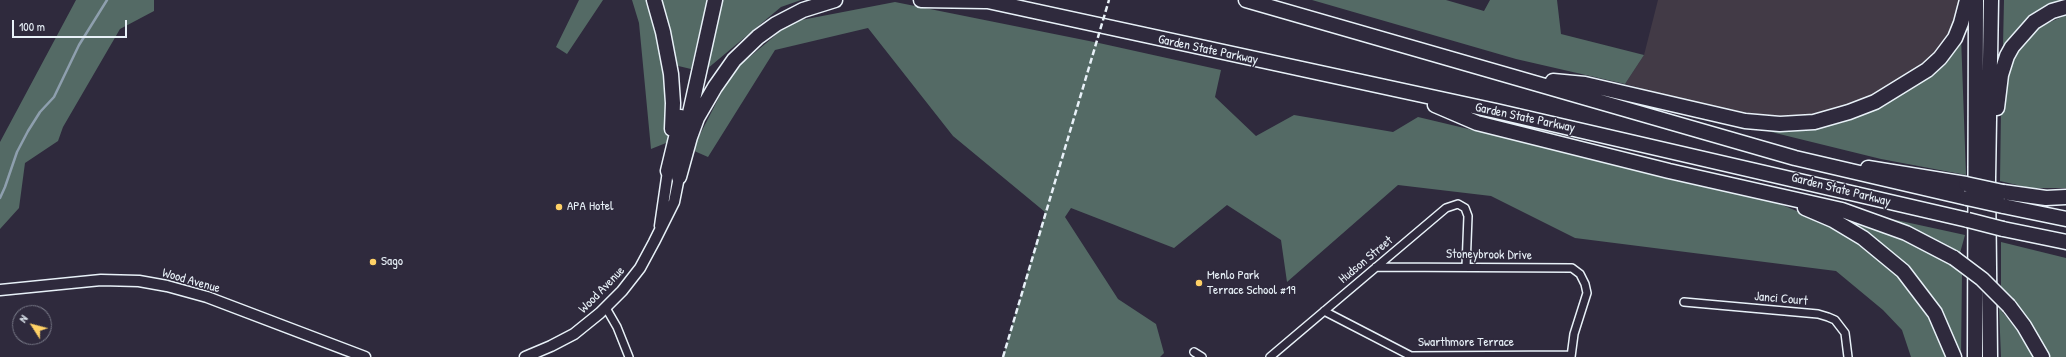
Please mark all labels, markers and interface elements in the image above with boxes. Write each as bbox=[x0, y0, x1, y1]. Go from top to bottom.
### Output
scale bar bbox=[14, 12, 129, 38]
text: 100 m bbox=[19, 18, 45, 35]
street label: Garden State Parkway bbox=[1157, 32, 1259, 68]
street label: Garden State Parkway bbox=[1474, 100, 1576, 136]
street label: Garden State Parkway bbox=[1790, 170, 1892, 210]
place label: APA Hotel bbox=[567, 199, 613, 215]
marker: APA Hotel bbox=[554, 202, 564, 212]
street label: Hudson Street bbox=[1336, 233, 1396, 287]
street label: Stoneybrook Drive bbox=[1446, 246, 1532, 264]
place label: Sago bbox=[381, 254, 403, 270]
marker: Sago bbox=[368, 257, 378, 267]
street label: Wood Avenue bbox=[576, 263, 628, 317]
street label: Wood Avenue bbox=[160, 265, 222, 297]
place label: Menlo Park Terrace School #19 bbox=[1207, 268, 1295, 299]
marker: Menlo Park Terrace School #19 bbox=[1194, 278, 1204, 288]
street label: Janci Court bbox=[1754, 289, 1808, 309]
north arrow bbox=[12, 305, 52, 345]
text: N bbox=[16, 312, 30, 325]
street label: Swarthmore Terrace bbox=[1418, 335, 1514, 351]

